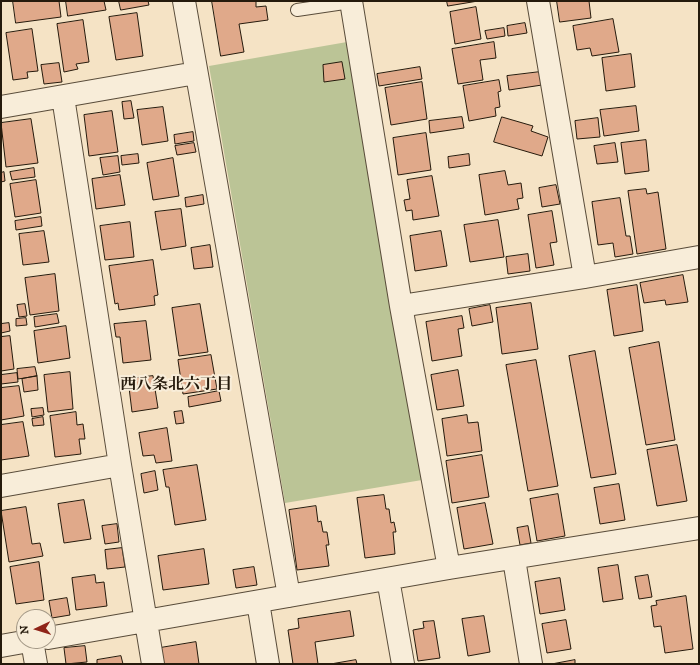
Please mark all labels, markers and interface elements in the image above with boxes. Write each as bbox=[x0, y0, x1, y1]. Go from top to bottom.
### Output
district label: 西八条北六丁目 bbox=[120, 376, 232, 396]
north arrow bbox=[16, 609, 56, 649]
text: N bbox=[18, 625, 32, 635]

